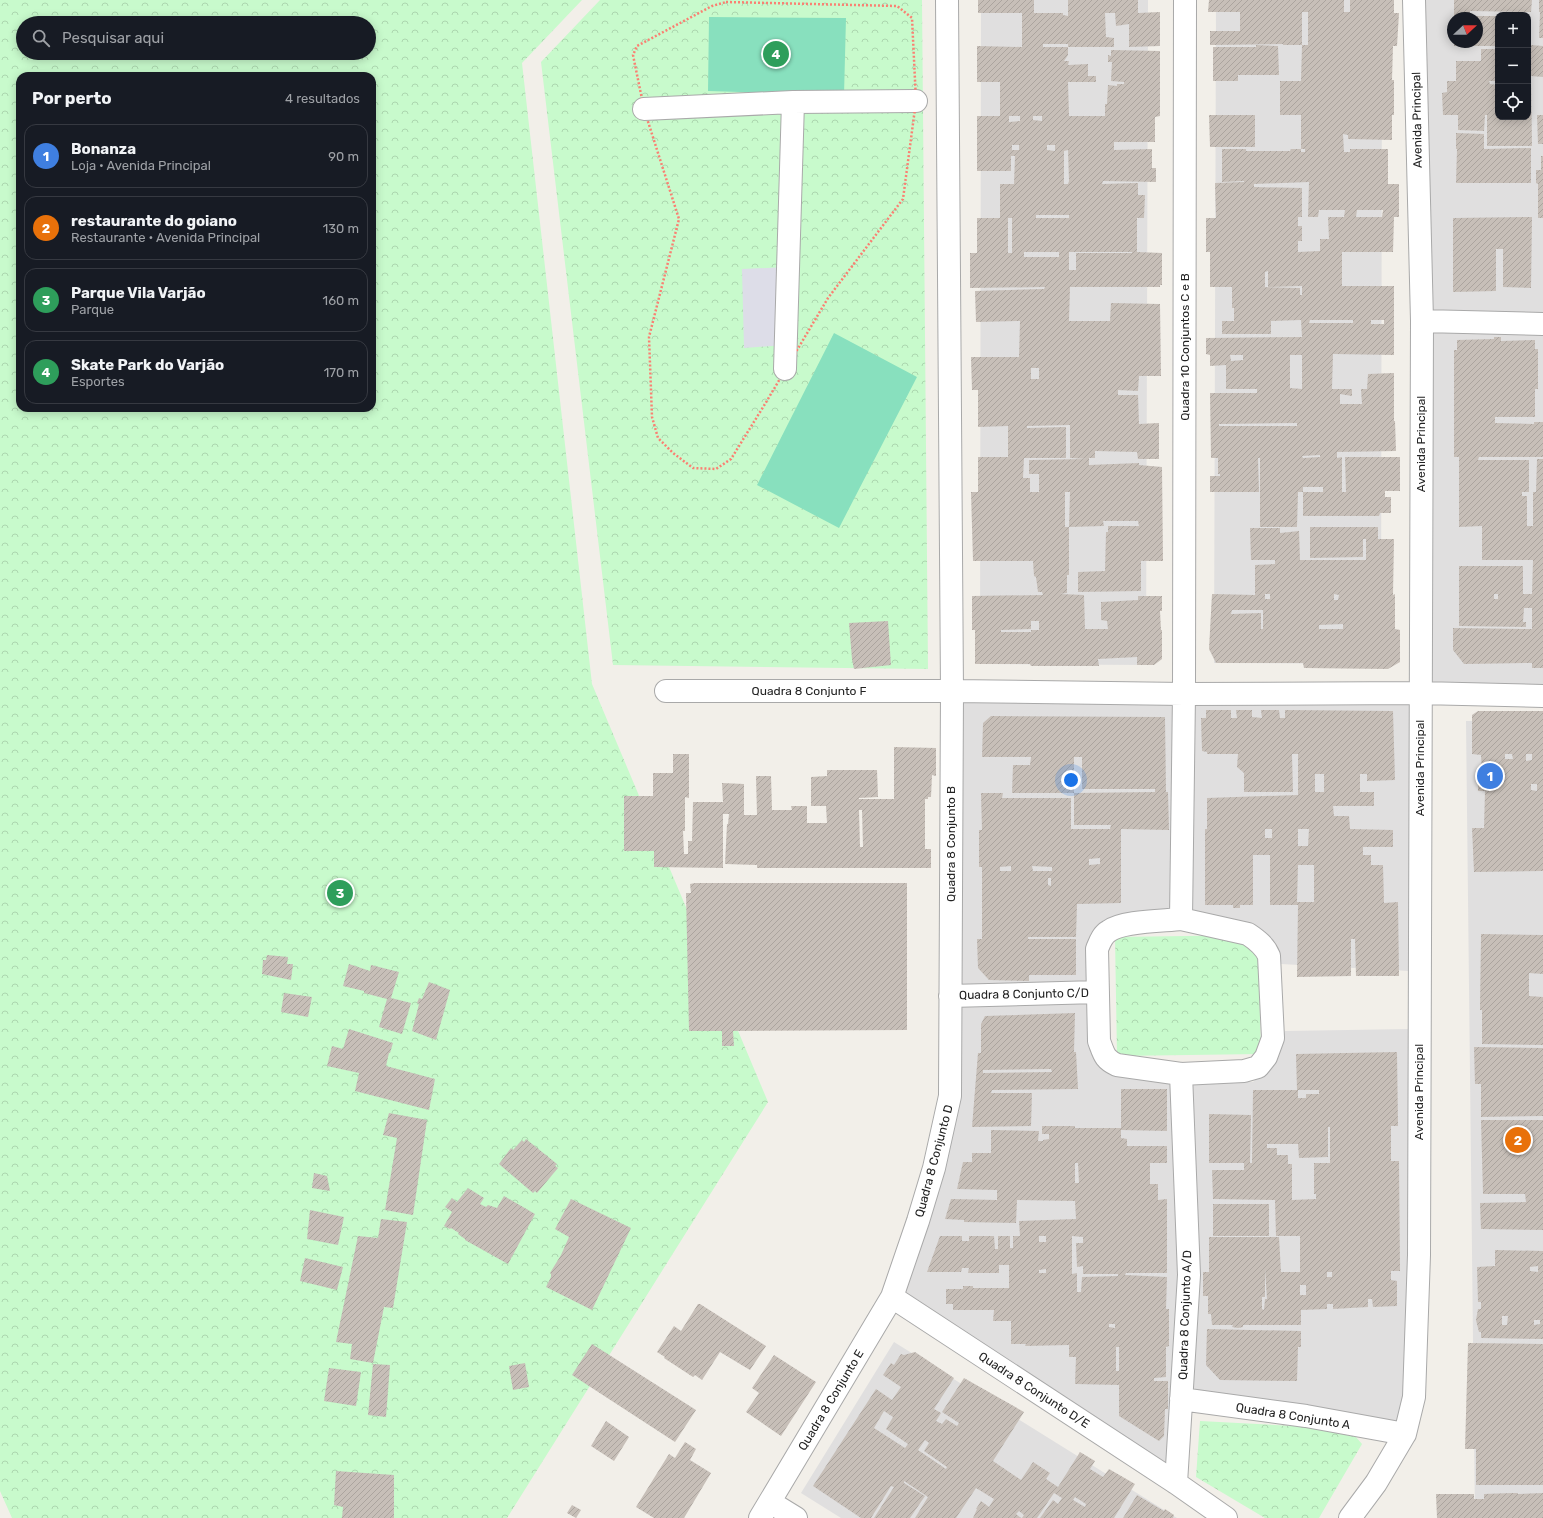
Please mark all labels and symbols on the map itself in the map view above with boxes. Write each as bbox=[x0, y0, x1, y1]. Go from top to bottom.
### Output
north arrow bbox=[1447, 12, 1483, 48]
pin: 4 bbox=[763, 39, 789, 69]
street label: Avenida Principal bbox=[1409, 72, 1425, 168]
street label: Quadra 10 Conjuntos C e B bbox=[1178, 273, 1192, 421]
street label: Avenida Principal bbox=[1414, 396, 1428, 492]
street label: Quadra 8 Conjunto F bbox=[752, 684, 866, 698]
street label: Avenida Principal bbox=[1413, 720, 1427, 816]
pin: 1 bbox=[1477, 761, 1503, 791]
your location bbox=[1061, 770, 1081, 790]
street label: Quadra 8 Conjunto B bbox=[944, 786, 958, 902]
pin: 3 bbox=[327, 878, 353, 908]
street label: Quadra 8 Conjunto C/D bbox=[959, 986, 1089, 1002]
street label: Avenida Principal bbox=[1412, 1044, 1426, 1140]
street label: Quadra 8 Conjunto D bbox=[912, 1103, 956, 1219]
pin: 2 bbox=[1505, 1125, 1531, 1155]
street label: Quadra 8 Conjunto A/D bbox=[1176, 1250, 1194, 1380]
street label: Quadra 8 Conjunto E bbox=[795, 1347, 867, 1453]
street label: Quadra 8 Conjunto D/E bbox=[976, 1349, 1092, 1431]
street label: Quadra 8 Conjunto A bbox=[1235, 1400, 1351, 1432]

